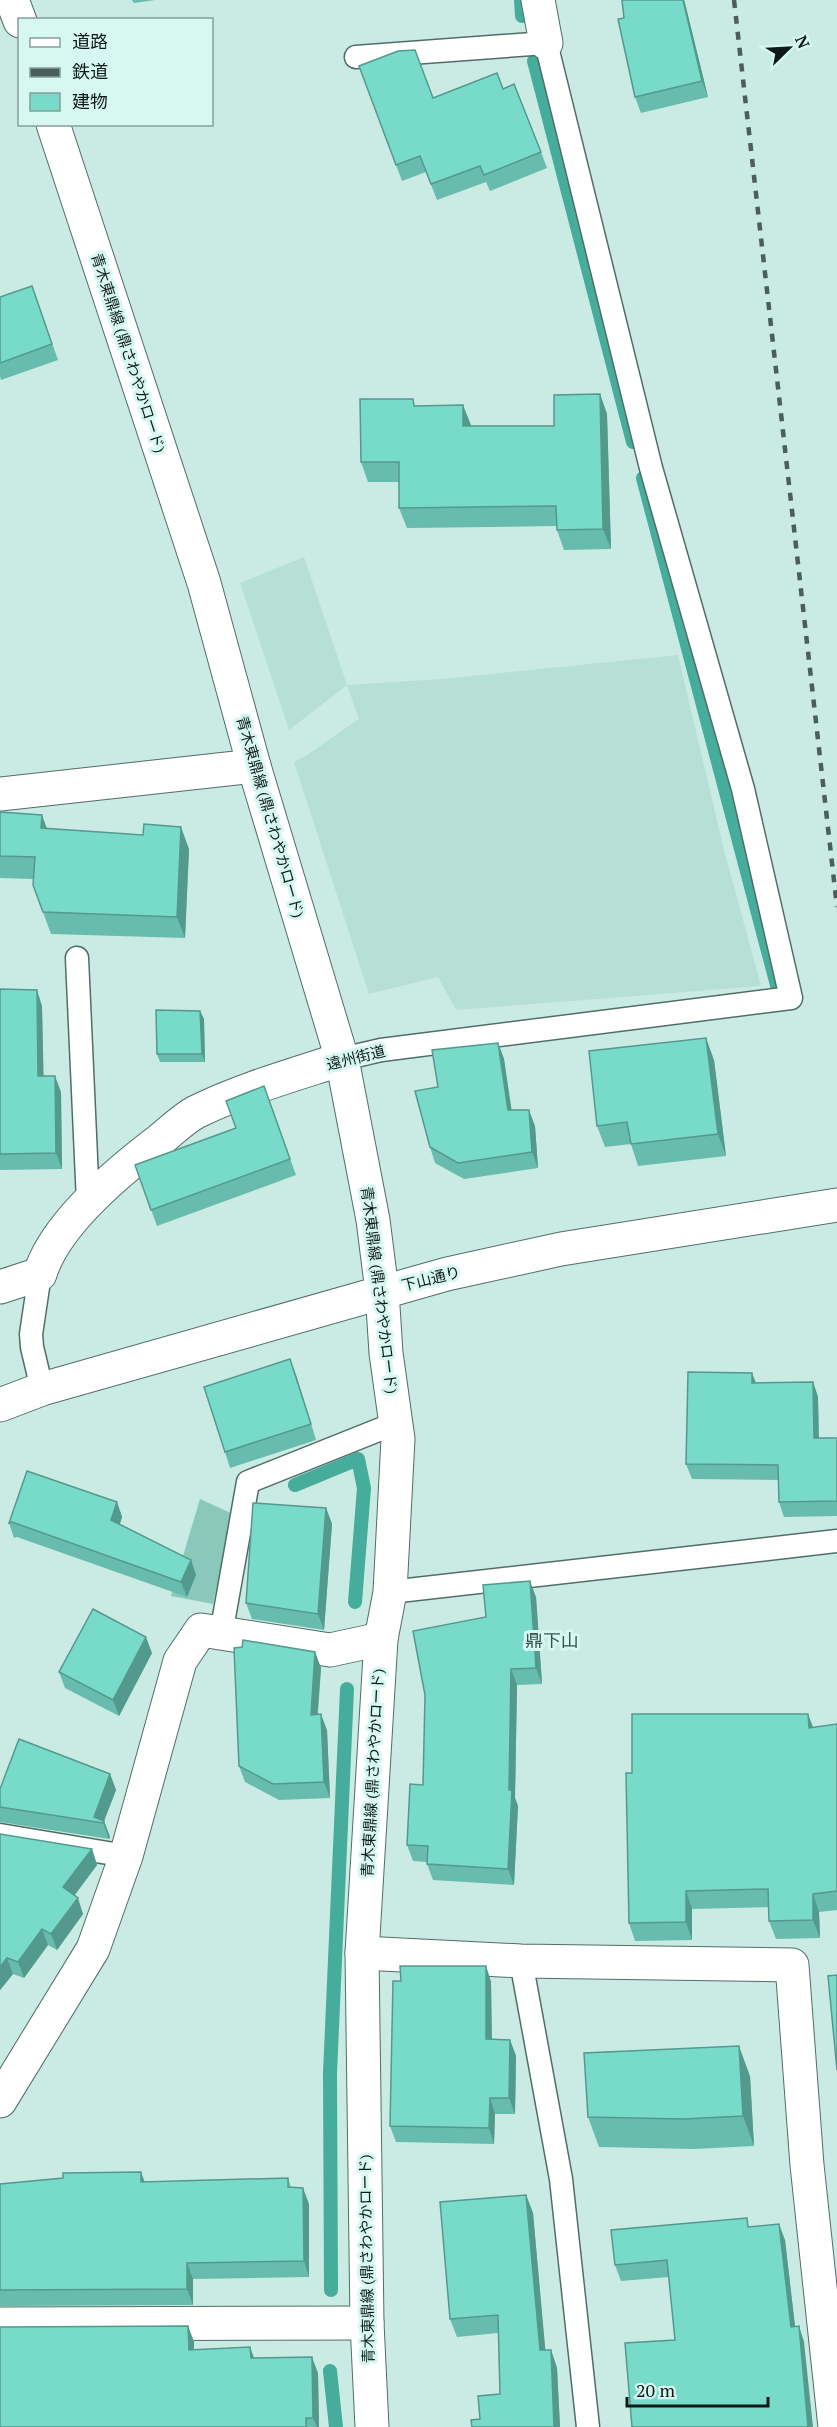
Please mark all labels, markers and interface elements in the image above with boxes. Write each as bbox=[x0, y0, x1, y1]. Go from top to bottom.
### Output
legend bbox=[18, 18, 213, 126]
north arrow bbox=[759, 18, 819, 78]
text: 道路 bbox=[72, 29, 108, 53]
text: N bbox=[790, 32, 815, 52]
text: 鉄道 bbox=[72, 59, 108, 83]
text: 建物 bbox=[72, 89, 108, 113]
street label: 青木東鼎線 (鼎さわやかロード) bbox=[87, 250, 171, 455]
street label: 青木東鼎線 (鼎さわやかロード) bbox=[233, 714, 309, 920]
street label: 遠州街道 bbox=[324, 1040, 387, 1074]
street label: 青木東鼎線 (鼎さわやかロード) bbox=[357, 1185, 403, 1395]
street label: 下山通り bbox=[399, 1261, 462, 1295]
district label: 鼎下山 bbox=[525, 1628, 579, 1652]
street label: 青木東鼎線 (鼎さわやかロード) bbox=[357, 1668, 387, 1878]
street label: 青木東鼎線 (鼎さわやかロード) bbox=[354, 2154, 378, 2364]
scale bar bbox=[627, 2370, 768, 2408]
text: 20 m bbox=[636, 2378, 676, 2402]

